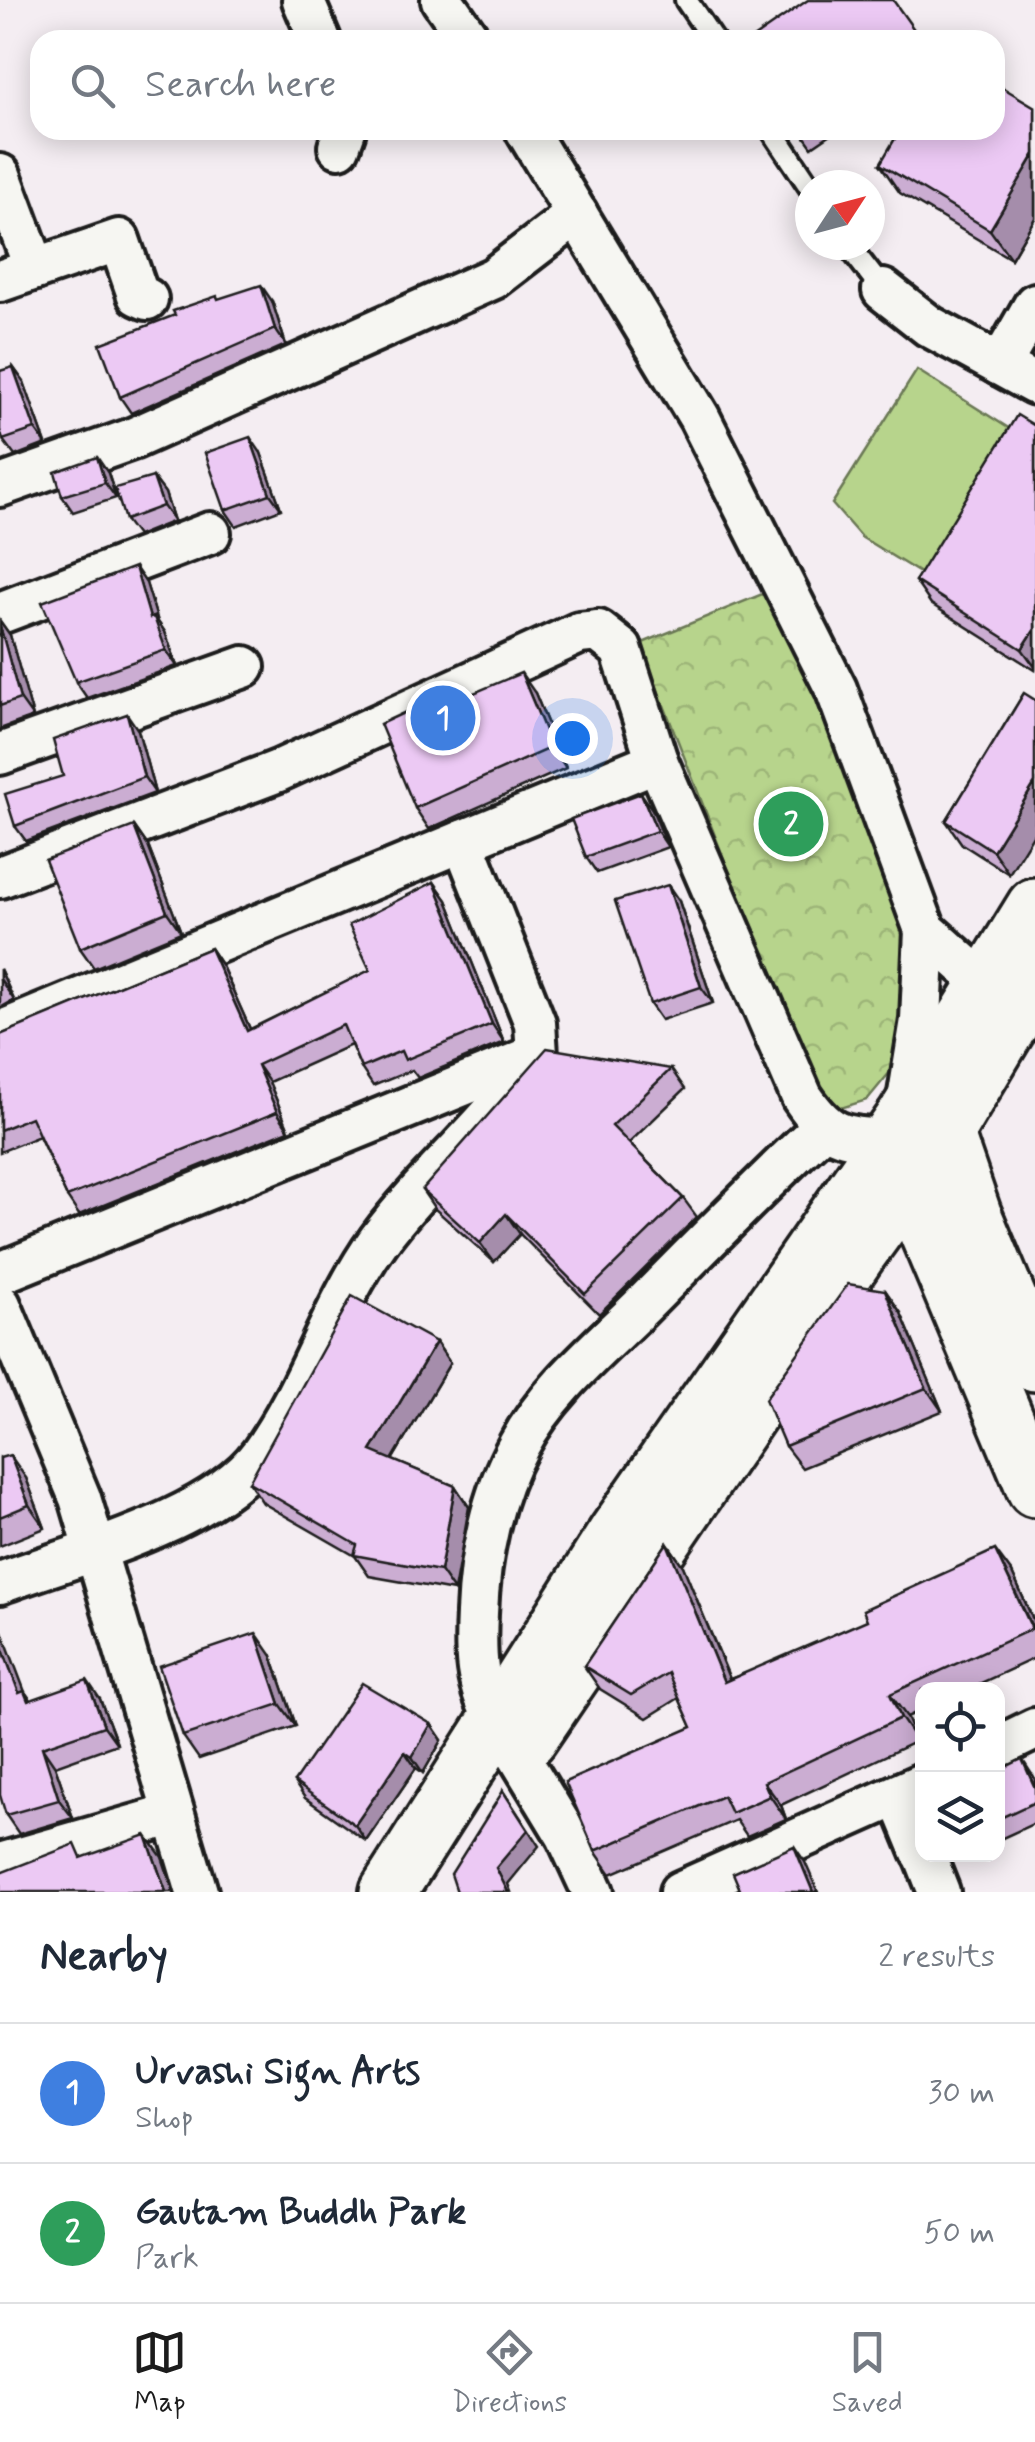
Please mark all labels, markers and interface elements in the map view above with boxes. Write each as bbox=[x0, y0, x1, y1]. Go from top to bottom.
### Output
search box bbox=[30, 30, 1005, 140]
icon: search bbox=[65, 58, 120, 113]
text: Search here bbox=[145, 61, 336, 110]
north arrow bbox=[795, 170, 885, 260]
pin: 1 bbox=[410, 680, 476, 756]
your location bbox=[547, 713, 598, 764]
pin: 2 bbox=[758, 786, 824, 862]
map controls bbox=[915, 1682, 1005, 1862]
button: locate bbox=[915, 1682, 1005, 1772]
button: layers bbox=[915, 1772, 1005, 1862]
text: Nearby bbox=[40, 1930, 168, 1985]
text: 2 results bbox=[878, 1936, 995, 1978]
text: Urvashi Sign Arts bbox=[135, 2048, 420, 2097]
text: 1 bbox=[65, 2072, 80, 2114]
text: 30 m bbox=[928, 2072, 995, 2114]
text: Shop bbox=[135, 2097, 194, 2139]
text: Gautam Buddh Park bbox=[135, 2188, 466, 2237]
text: 2 bbox=[65, 2212, 80, 2254]
text: 50 m bbox=[923, 2212, 995, 2254]
text: Park bbox=[135, 2237, 199, 2279]
tab: Map bbox=[132, 2325, 187, 2422]
tab: Directions bbox=[452, 2325, 567, 2422]
tab: Saved bbox=[832, 2325, 903, 2422]

